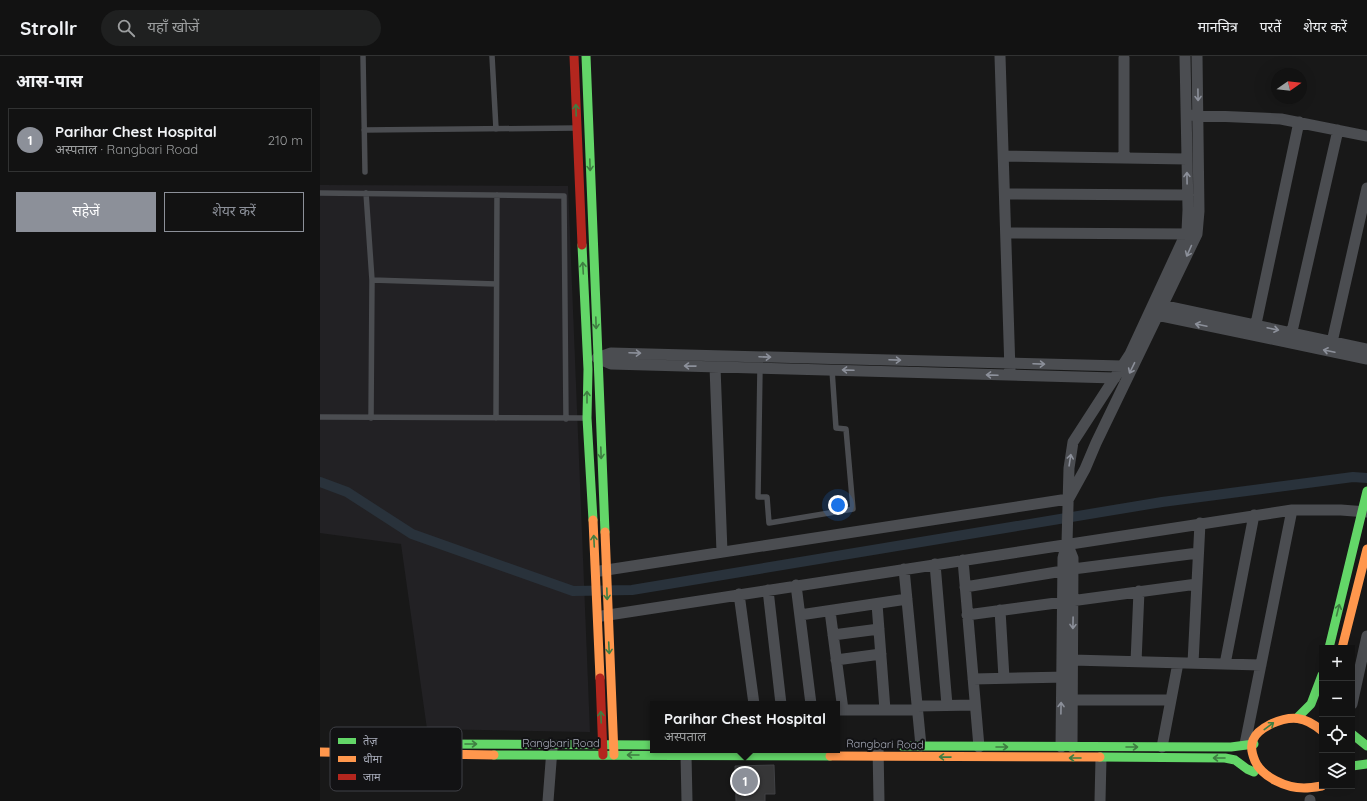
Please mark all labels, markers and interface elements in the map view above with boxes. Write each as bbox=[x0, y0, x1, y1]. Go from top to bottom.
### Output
search box bbox=[101, 10, 381, 46]
text: Strollr bbox=[20, 16, 77, 40]
icon: search bbox=[115, 17, 137, 39]
text: यहाँ खोजें bbox=[147, 17, 199, 36]
text: मानचित्र bbox=[1198, 18, 1238, 36]
text: परतें bbox=[1260, 18, 1281, 36]
text: शेयर करें bbox=[1303, 18, 1347, 36]
north arrow bbox=[1271, 68, 1307, 104]
text: आस-पास bbox=[16, 70, 83, 91]
one-way arrow bbox=[1194, 88, 1202, 101]
one-way arrow bbox=[572, 104, 580, 117]
text: Parihar Chest Hospital bbox=[55, 122, 217, 141]
text: 1 bbox=[27, 132, 33, 148]
text: 210 m bbox=[268, 132, 303, 148]
text: अस्पताल · Rangbari Road bbox=[55, 141, 198, 157]
one-way arrow bbox=[587, 158, 594, 171]
one-way arrow bbox=[1183, 172, 1191, 185]
button: सहेजें bbox=[16, 192, 156, 232]
button: शेयर करें bbox=[164, 192, 304, 232]
one-way arrow bbox=[1185, 245, 1192, 257]
one-way arrow bbox=[579, 262, 587, 275]
one-way arrow bbox=[592, 316, 600, 329]
one-way arrow bbox=[1195, 320, 1208, 328]
one-way arrow bbox=[1267, 326, 1280, 334]
one-way arrow bbox=[1323, 346, 1336, 354]
one-way arrow bbox=[628, 349, 641, 357]
one-way arrow bbox=[758, 353, 771, 361]
one-way arrow bbox=[888, 356, 901, 364]
one-way arrow bbox=[1032, 360, 1045, 368]
one-way arrow bbox=[684, 362, 697, 370]
one-way arrow bbox=[1128, 362, 1136, 374]
one-way arrow bbox=[842, 367, 855, 374]
one-way arrow bbox=[986, 371, 999, 378]
one-way arrow bbox=[583, 391, 591, 404]
one-way arrow bbox=[597, 446, 605, 459]
one-way arrow bbox=[1066, 454, 1074, 467]
your location bbox=[828, 495, 848, 515]
one-way arrow bbox=[590, 535, 597, 548]
one-way arrow bbox=[603, 587, 611, 600]
one-way arrow bbox=[1335, 604, 1342, 617]
one-way arrow bbox=[1069, 616, 1077, 629]
one-way arrow bbox=[605, 641, 613, 654]
map controls bbox=[1319, 645, 1355, 789]
button: + bbox=[1319, 645, 1355, 681]
button: − bbox=[1319, 681, 1355, 717]
popup bbox=[650, 701, 840, 753]
one-way arrow bbox=[1057, 702, 1065, 715]
text: Parihar Chest Hospital bbox=[664, 709, 826, 728]
one-way arrow bbox=[598, 711, 605, 724]
button: locate bbox=[1319, 717, 1355, 753]
one-way arrow bbox=[1263, 722, 1274, 730]
legend bbox=[330, 727, 462, 791]
text: अस्पताल bbox=[664, 728, 706, 744]
text: तेज़ bbox=[363, 734, 378, 748]
street label: Rangbari Road bbox=[522, 736, 600, 750]
street label: Rangbari Road bbox=[846, 736, 924, 752]
one-way arrow bbox=[464, 740, 477, 748]
one-way arrow bbox=[995, 743, 1008, 751]
one-way arrow bbox=[1125, 743, 1138, 751]
one-way arrow bbox=[627, 751, 640, 759]
text: धीमा bbox=[363, 752, 382, 766]
one-way arrow bbox=[939, 753, 952, 761]
button: layers bbox=[1319, 753, 1355, 789]
one-way arrow bbox=[1069, 754, 1082, 762]
one-way arrow bbox=[1213, 754, 1226, 762]
pin: 1 bbox=[732, 766, 758, 796]
text: जाम bbox=[363, 770, 381, 784]

